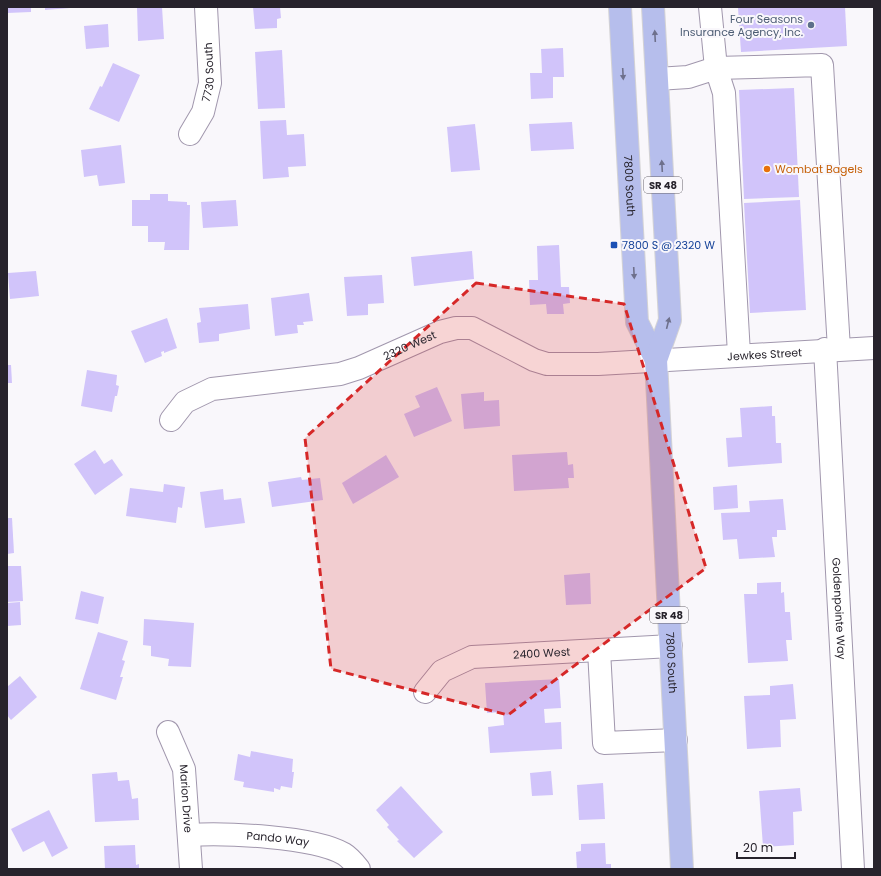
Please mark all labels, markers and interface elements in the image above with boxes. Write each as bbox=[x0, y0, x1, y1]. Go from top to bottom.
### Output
place label: Four Seasons Insurance Agency, Inc. bbox=[680, 11, 803, 40]
marker: Four Seasons Insurance Agency, Inc. bbox=[806, 20, 816, 30]
one-way arrow bbox=[651, 30, 658, 42]
street label: 7730 South bbox=[198, 42, 218, 104]
one-way arrow bbox=[620, 68, 627, 80]
street label: 7800 South bbox=[620, 155, 639, 217]
one-way arrow bbox=[658, 160, 665, 172]
place label: Wombat Bagels bbox=[775, 161, 863, 177]
marker: Wombat Bagels bbox=[762, 164, 772, 174]
road number: SR 48 bbox=[644, 177, 682, 193]
place label: 7800 S @ 2320 W bbox=[622, 237, 715, 253]
marker: 7800 S @ 2320 W bbox=[609, 240, 619, 250]
one-way arrow bbox=[631, 267, 638, 279]
one-way arrow bbox=[665, 317, 671, 329]
street label: 2320 West bbox=[381, 327, 439, 364]
street label: Jewkes Street bbox=[727, 344, 803, 365]
street label: Goldenpointe Way bbox=[828, 557, 850, 661]
road number: SR 48 bbox=[650, 607, 688, 623]
street label: 7800 South bbox=[662, 632, 681, 694]
street label: 2400 West bbox=[513, 644, 571, 663]
street label: Marion Drive bbox=[176, 764, 196, 833]
street label: Pando Way bbox=[246, 827, 311, 851]
scale bar bbox=[737, 834, 795, 860]
text: 20 m bbox=[743, 839, 773, 856]

